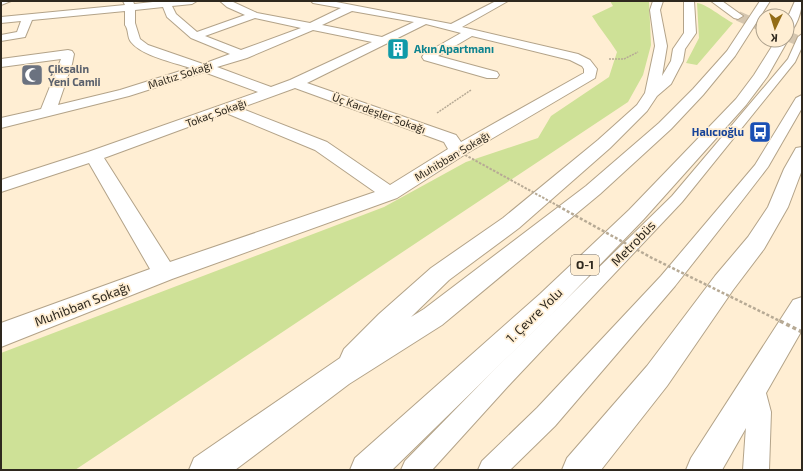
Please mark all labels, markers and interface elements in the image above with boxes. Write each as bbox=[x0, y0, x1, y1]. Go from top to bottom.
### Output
north arrow bbox=[755, 8, 795, 48]
text: K bbox=[770, 32, 778, 45]
building icon: Akın Apartmanı bbox=[385, 36, 411, 62]
place label: Akın Apartmanı bbox=[414, 42, 494, 55]
street label: Maltız Sokağı bbox=[146, 58, 214, 91]
mosque icon: Çiksalin Yeni Camii bbox=[19, 62, 45, 88]
place label: Çiksalin Yeni Camii bbox=[48, 62, 101, 88]
street label: Üç Kardeşler Sokağı bbox=[330, 89, 428, 136]
street label: Tokaç Sokağı bbox=[184, 96, 248, 130]
bus stop icon: Halıcıoğlu bbox=[747, 119, 773, 145]
place label: Halıcıoğlu bbox=[692, 125, 744, 138]
street label: Muhibban Sokağı bbox=[412, 128, 492, 183]
street label: Metrobüs bbox=[607, 217, 659, 269]
road number: O-1 bbox=[571, 255, 599, 275]
street label: Muhibban Sokağı bbox=[32, 278, 132, 330]
street label: 1. Çevre Yolu bbox=[503, 284, 566, 347]

